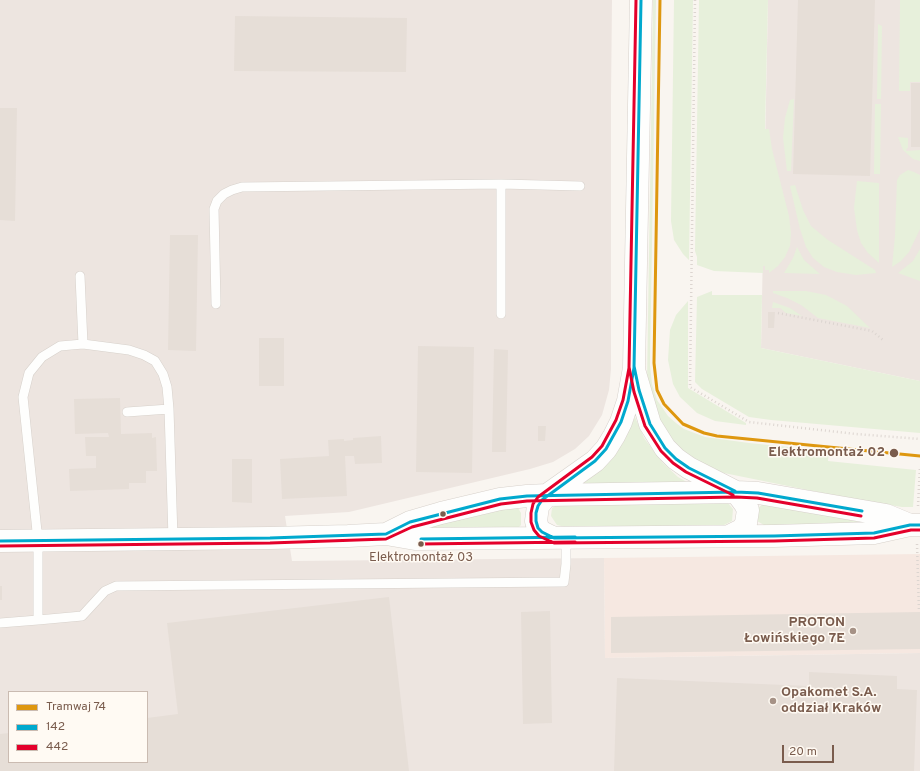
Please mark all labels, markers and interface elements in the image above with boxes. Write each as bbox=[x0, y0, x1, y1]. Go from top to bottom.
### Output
place label: Elektromontaż 02 bbox=[768, 445, 885, 461]
marker: Elektromontaż 02 bbox=[888, 447, 900, 459]
unlabelled marker bbox=[438, 509, 448, 519]
marker: Elektromontaż 03 bbox=[416, 539, 426, 549]
place label: Elektromontaż 03 bbox=[369, 550, 473, 566]
place label: PROTON Łowińskiego 7E bbox=[744, 615, 845, 648]
marker: PROTON Łowińskiego 7E bbox=[848, 626, 858, 636]
place label: Opakomet S.A. oddział Kraków bbox=[781, 685, 881, 718]
legend bbox=[8, 691, 148, 763]
marker: Opakomet S.A. oddział Kraków bbox=[768, 696, 778, 706]
text: Tramwaj 74 bbox=[46, 699, 106, 715]
text: 142 bbox=[46, 719, 65, 735]
scale bar bbox=[784, 737, 836, 763]
text: 442 bbox=[46, 739, 68, 755]
text: 20 m bbox=[789, 744, 817, 760]

